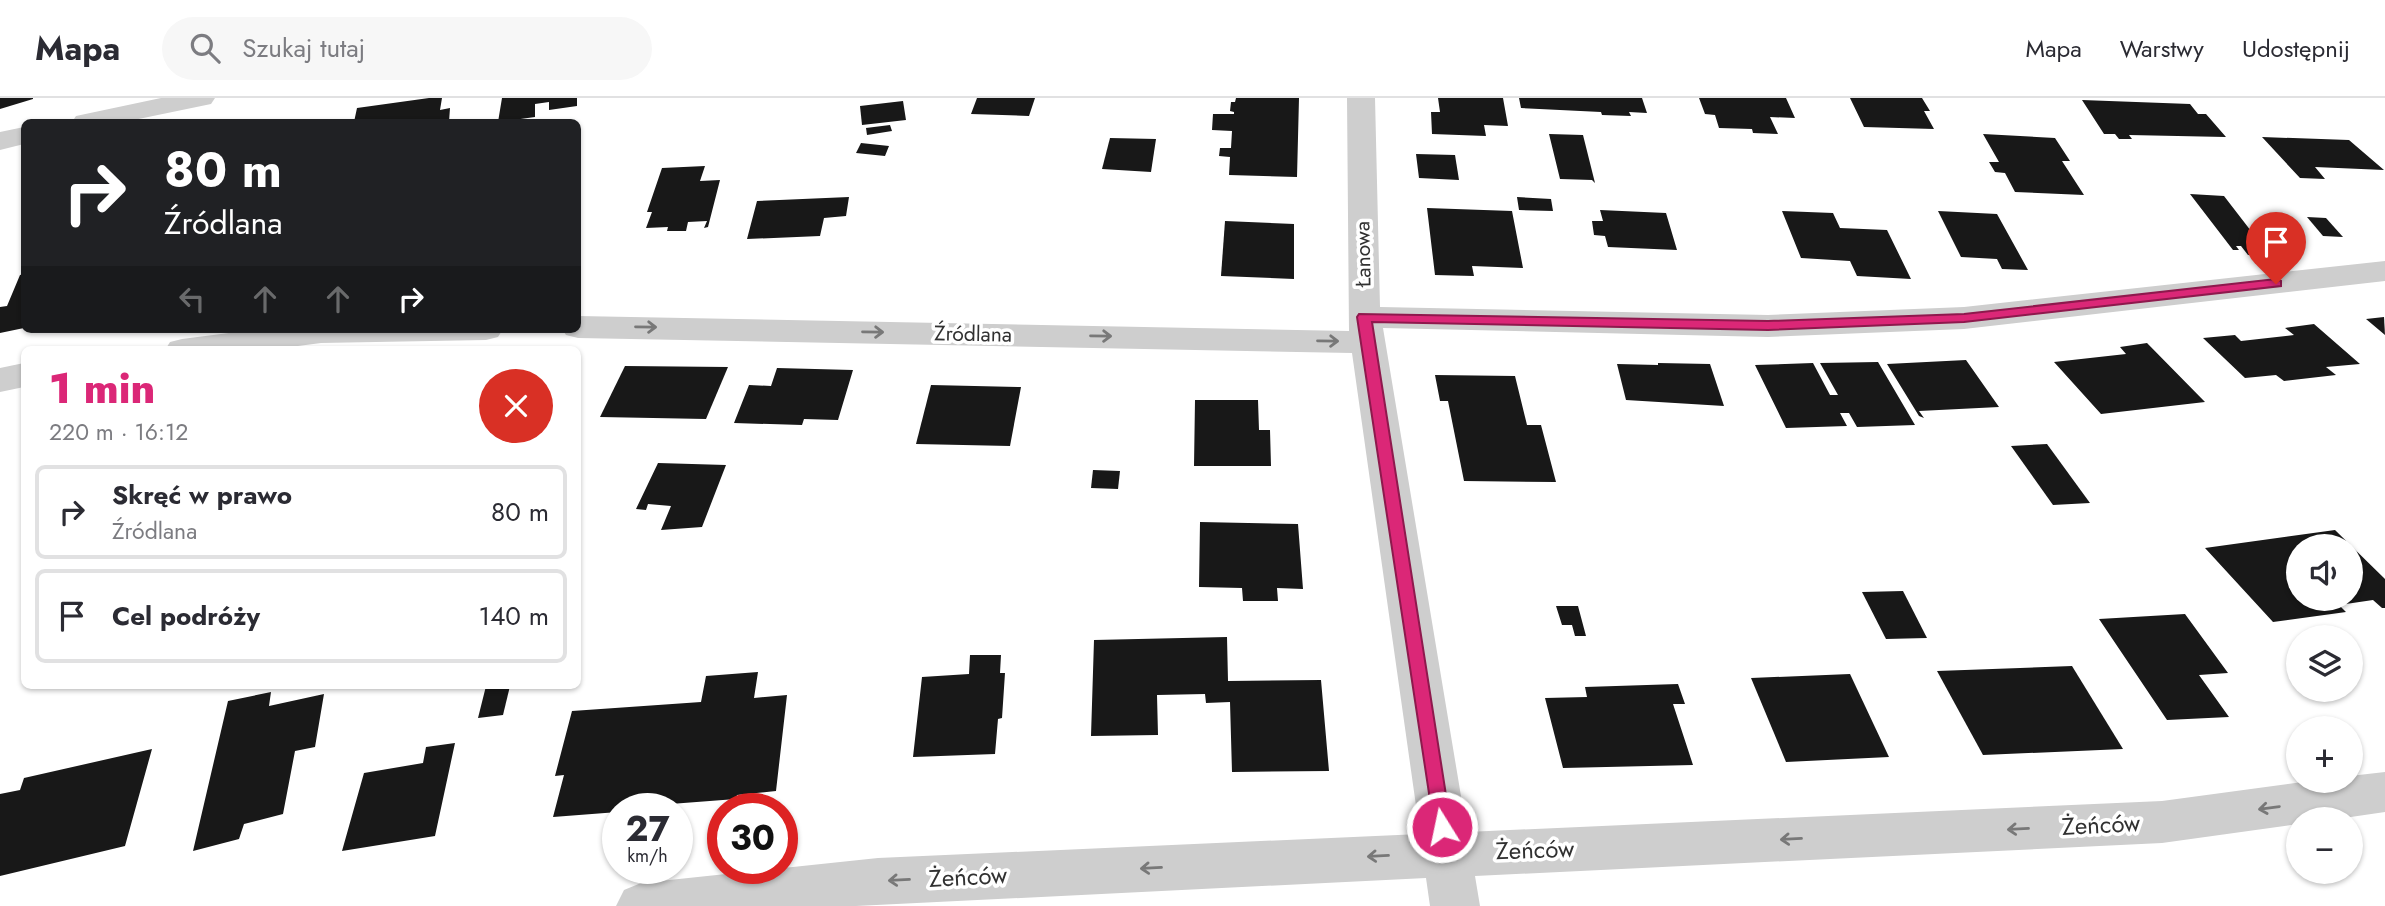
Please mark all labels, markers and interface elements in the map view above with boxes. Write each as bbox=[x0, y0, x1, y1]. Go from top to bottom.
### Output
search box bbox=[162, 17, 652, 80]
text: Mapa bbox=[35, 25, 120, 72]
icon: search bbox=[186, 29, 224, 67]
text: Szukaj tutaj bbox=[242, 29, 365, 67]
text: Mapa bbox=[2025, 31, 2082, 66]
text: Warstwy bbox=[2120, 31, 2204, 66]
text: Udostępnij bbox=[2242, 31, 2350, 66]
text: 80 m bbox=[164, 135, 282, 205]
icon: right bbox=[49, 147, 140, 238]
text: Źródlana bbox=[164, 200, 283, 246]
pin bbox=[2246, 212, 2306, 284]
street label: Łanowa bbox=[1347, 221, 1379, 288]
icon: arrive bbox=[2257, 223, 2295, 261]
icon: left bbox=[173, 280, 211, 318]
icon: ahead bbox=[246, 280, 284, 318]
icon: ahead bbox=[319, 280, 357, 318]
icon: right bbox=[392, 280, 430, 318]
street label: Źródlana bbox=[934, 318, 1012, 350]
one-way arrow bbox=[634, 320, 657, 334]
one-way arrow bbox=[861, 325, 884, 338]
one-way arrow bbox=[1089, 329, 1112, 343]
one-way arrow bbox=[1316, 334, 1339, 347]
text: 1 min bbox=[49, 358, 155, 419]
button: close bbox=[479, 369, 553, 443]
text: 220 m · 16:12 bbox=[49, 415, 188, 449]
text: Skręć w prawo bbox=[112, 476, 292, 514]
icon: right bbox=[53, 493, 91, 531]
text: 80 m bbox=[491, 493, 549, 531]
text: Źródlana bbox=[112, 514, 197, 548]
map controls bbox=[2286, 534, 2363, 884]
button: sound bbox=[2286, 534, 2363, 611]
icon: arrive bbox=[53, 597, 91, 635]
text: Cel podróży bbox=[112, 597, 260, 635]
text: 140 m bbox=[478, 597, 549, 635]
button: layers bbox=[2286, 625, 2363, 702]
button: + bbox=[2286, 716, 2363, 793]
position arrow bbox=[1405, 790, 1479, 864]
speed limit sign: 30 bbox=[707, 793, 798, 884]
one-way arrow bbox=[2258, 801, 2281, 814]
text: 27 bbox=[625, 804, 670, 854]
street label: Żeńców bbox=[2061, 805, 2142, 844]
button: − bbox=[2286, 807, 2363, 884]
one-way arrow bbox=[2007, 822, 2030, 835]
street label: Żeńców bbox=[1495, 831, 1576, 868]
one-way arrow bbox=[1779, 832, 1802, 845]
text: km/h bbox=[627, 843, 668, 869]
one-way arrow bbox=[1367, 850, 1390, 863]
street label: Żeńców bbox=[928, 857, 1009, 896]
one-way arrow bbox=[1140, 861, 1163, 874]
one-way arrow bbox=[888, 874, 911, 887]

